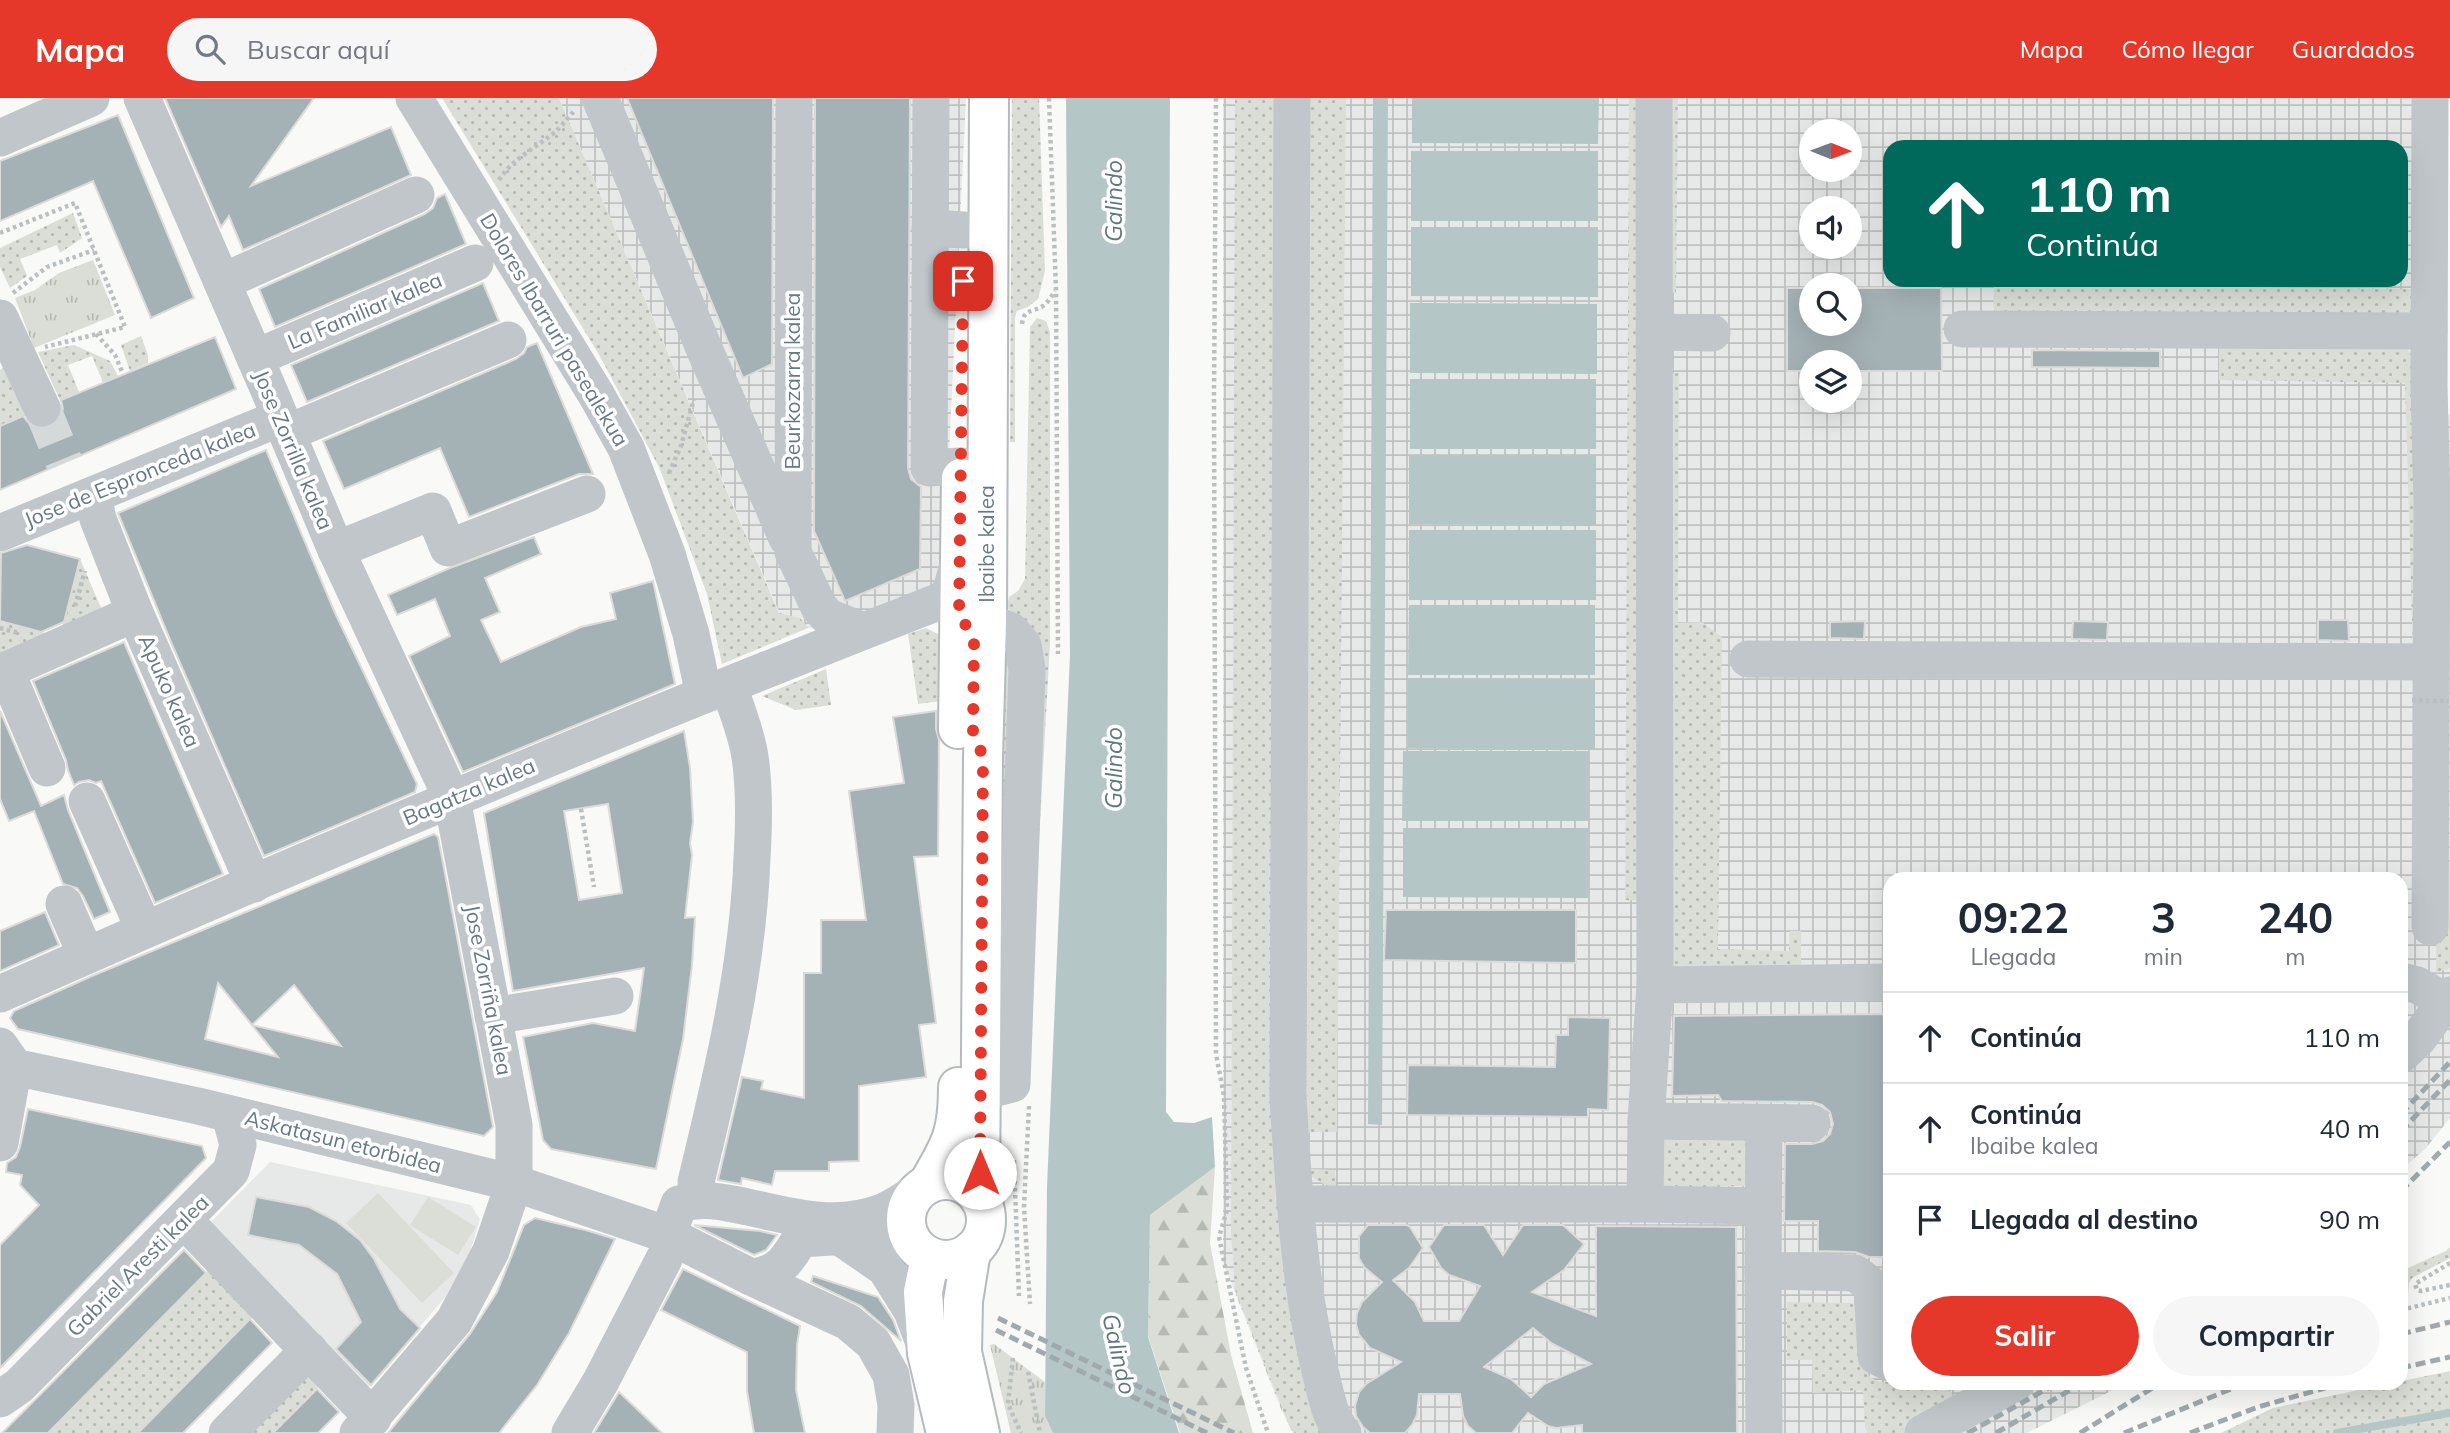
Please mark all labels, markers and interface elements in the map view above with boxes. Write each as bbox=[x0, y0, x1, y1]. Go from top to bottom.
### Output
search box bbox=[167, 18, 657, 81]
text: Mapa bbox=[35, 29, 125, 70]
icon: search bbox=[191, 30, 229, 68]
text: Buscar aquí bbox=[247, 33, 390, 66]
text: Mapa bbox=[2020, 34, 2083, 64]
text: Cómo llegar bbox=[2121, 34, 2254, 64]
text: Guardados bbox=[2292, 34, 2415, 64]
north arrow bbox=[1799, 119, 1862, 182]
map controls bbox=[1799, 119, 1862, 413]
water label: Galindo bbox=[1099, 160, 1128, 242]
text: 110 m bbox=[2026, 163, 2172, 224]
icon: ahead bbox=[1911, 168, 2002, 259]
button: sound bbox=[1799, 196, 1862, 259]
street label: Dolores Ibarruri pasealekua bbox=[475, 208, 635, 451]
text: Continúa bbox=[2026, 224, 2159, 264]
pin bbox=[933, 251, 993, 311]
icon: arrive bbox=[944, 262, 982, 300]
street label: La Familiar kalea bbox=[284, 266, 446, 354]
button: search bbox=[1799, 273, 1862, 336]
street label: Beurkozarra kalea bbox=[779, 293, 805, 469]
button: layers bbox=[1799, 350, 1862, 413]
street label: Jose Zorrilla kalea bbox=[249, 366, 339, 533]
street label: Jose de Espronceda kalea bbox=[20, 416, 259, 532]
street label: Ibaibe kalea bbox=[973, 485, 999, 603]
street label: Apuko kalea bbox=[134, 630, 206, 751]
water label: Galindo bbox=[1099, 727, 1128, 809]
street label: Bagatza kalea bbox=[399, 752, 538, 831]
text: 09:22 bbox=[1958, 891, 2069, 944]
text: 3 bbox=[2151, 891, 2176, 944]
text: 240 bbox=[2258, 891, 2333, 944]
street label: Jose Zorriña kalea bbox=[460, 902, 518, 1077]
text: Llegada bbox=[1970, 942, 2056, 971]
text: min bbox=[2144, 942, 2183, 971]
text: m bbox=[2285, 942, 2306, 971]
icon: ahead bbox=[1911, 1019, 1949, 1057]
text: Continúa bbox=[1970, 1021, 2082, 1054]
text: 110 m bbox=[2304, 1021, 2380, 1054]
text: Continúa bbox=[1970, 1098, 2082, 1131]
street label: Askatasun etorbidea bbox=[242, 1104, 444, 1178]
icon: ahead bbox=[1911, 1110, 1949, 1148]
text: 40 m bbox=[2319, 1112, 2380, 1145]
text: Ibaibe kalea bbox=[1970, 1131, 2099, 1160]
position arrow bbox=[943, 1136, 1017, 1210]
street label: Gabriel Aresti kalea bbox=[61, 1189, 214, 1342]
icon: arrive bbox=[1911, 1201, 1949, 1239]
text: Llegada al destino bbox=[1970, 1203, 2198, 1236]
text: 90 m bbox=[2319, 1203, 2380, 1236]
button: Salir bbox=[1911, 1296, 2139, 1376]
button: Compartir bbox=[2153, 1296, 2380, 1376]
water label: Galindo bbox=[1096, 1311, 1143, 1397]

